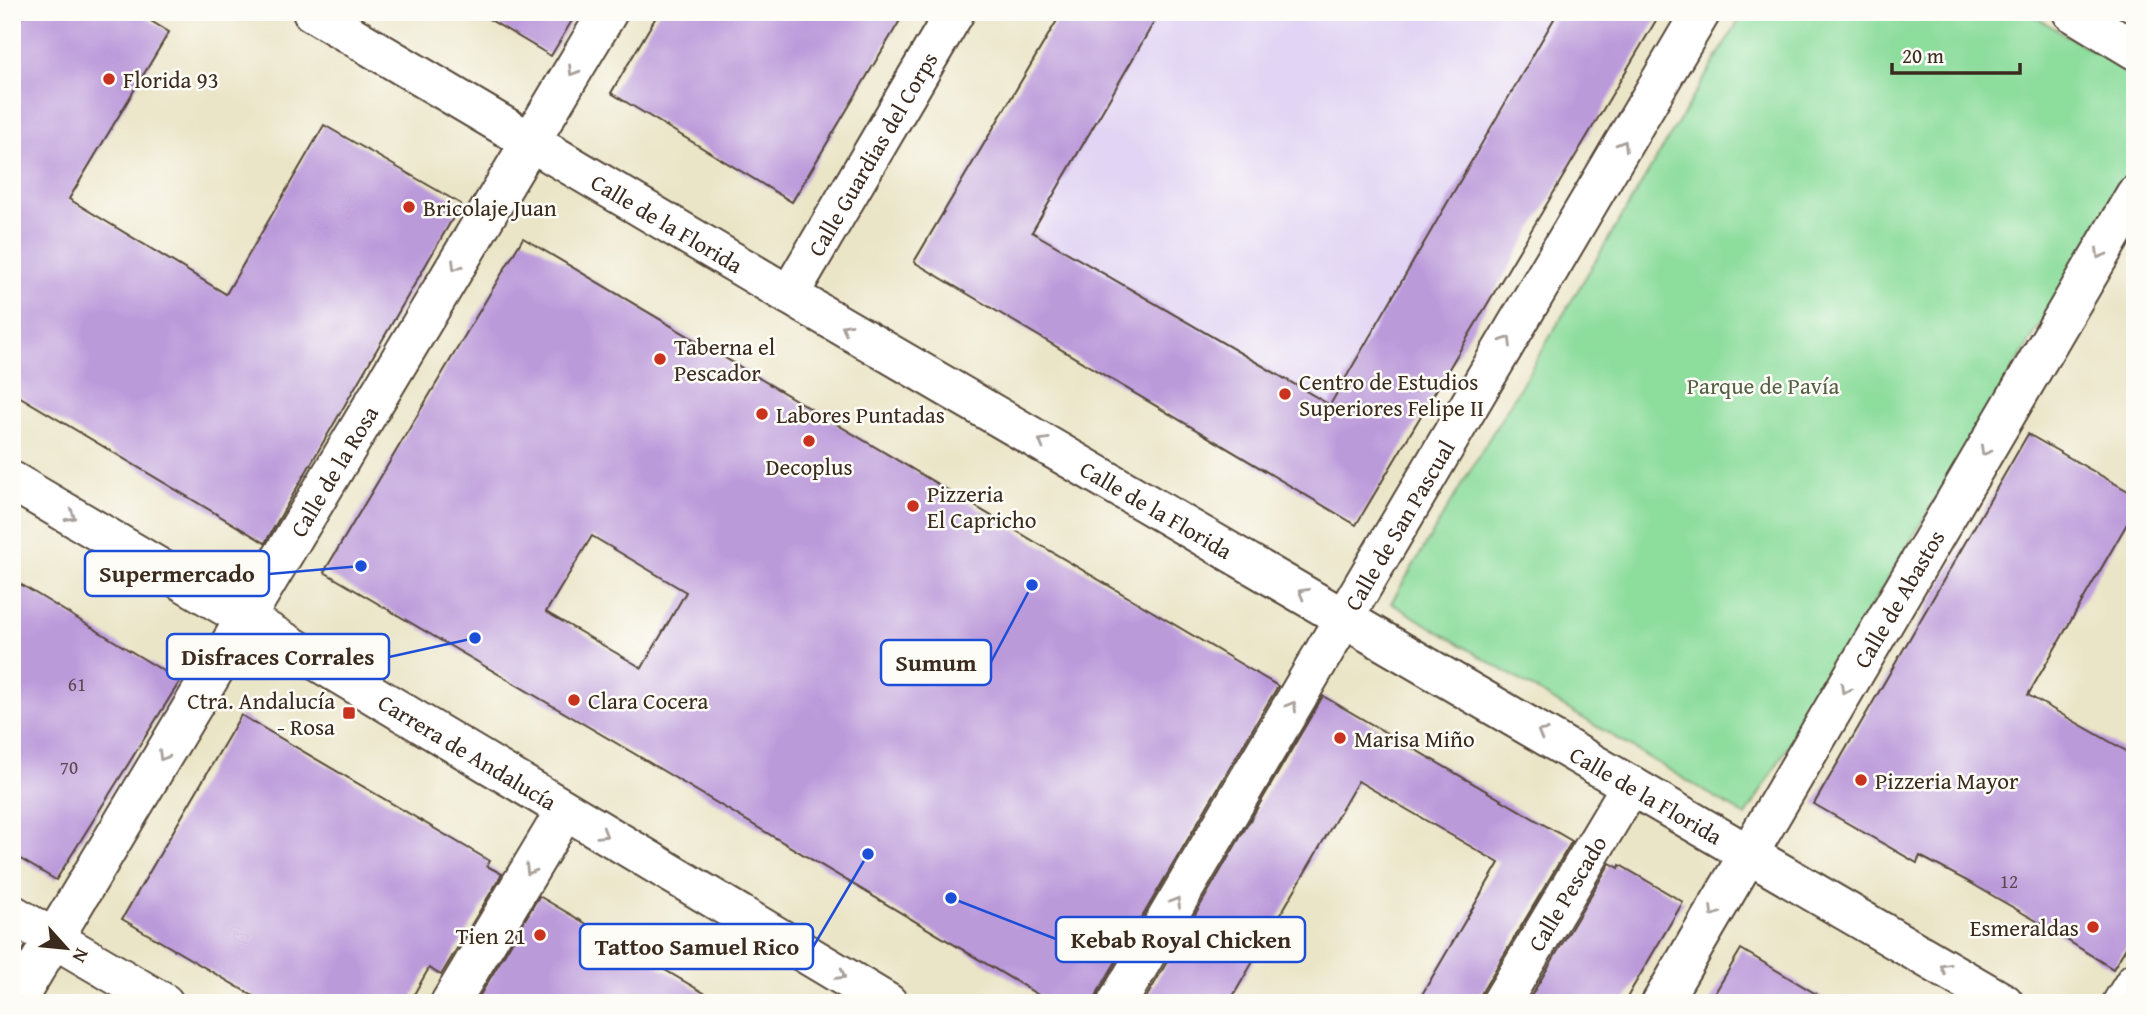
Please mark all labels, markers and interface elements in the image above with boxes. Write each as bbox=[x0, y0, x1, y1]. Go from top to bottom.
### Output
scale bar bbox=[1892, 32, 2019, 76]
text: 20 m bbox=[1902, 40, 1944, 71]
street label: Calle Guardias del Corps bbox=[799, 45, 945, 262]
place label: Florida 93 bbox=[123, 63, 219, 96]
one-way arrow bbox=[568, 63, 581, 76]
marker: Florida 93 bbox=[101, 71, 117, 87]
one-way arrow bbox=[1615, 140, 1628, 153]
street label: Calle de la Florida bbox=[585, 165, 749, 281]
place label: Bricolaje Juan bbox=[423, 191, 557, 224]
marker: Bricolaje Juan bbox=[401, 199, 417, 215]
one-way arrow bbox=[2095, 247, 2108, 260]
one-way arrow bbox=[451, 259, 464, 272]
one-way arrow bbox=[841, 323, 853, 336]
place label: Taberna el Pescador bbox=[674, 330, 775, 389]
one-way arrow bbox=[1499, 335, 1512, 348]
marker: Taberna el Pescador bbox=[652, 351, 668, 367]
place label: Centro de Estudios Superiores Felipe II bbox=[1299, 365, 1484, 424]
park label: Parque de Pavía bbox=[1687, 369, 1839, 402]
marker: Centro de Estudios Superiores Felipe II bbox=[1277, 386, 1293, 402]
place label: Labores Puntadas bbox=[776, 398, 945, 431]
street label: Calle de la Rosa bbox=[281, 399, 386, 543]
marker: Labores Puntadas bbox=[754, 406, 770, 422]
marker: Decoplus bbox=[801, 433, 817, 449]
street label: Calle de San Pascual bbox=[1336, 433, 1462, 616]
one-way arrow bbox=[1037, 437, 1050, 450]
one-way arrow bbox=[1980, 443, 1993, 456]
place label: Decoplus bbox=[765, 450, 853, 483]
street label: Calle de la Florida bbox=[1074, 452, 1239, 567]
place label: Pizzeria El Capricho bbox=[927, 477, 1036, 536]
marker: Pizzeria El Capricho bbox=[905, 498, 921, 514]
one-way arrow bbox=[64, 508, 77, 521]
street label: Calle de Abastos bbox=[1845, 523, 1952, 674]
callout: Supermercado bbox=[85, 551, 269, 596]
text: Supermercado bbox=[99, 556, 255, 591]
one-way arrow bbox=[1298, 588, 1311, 601]
callout: Disfraces Corrales bbox=[167, 634, 389, 679]
text: Disfraces Corrales bbox=[181, 639, 375, 674]
callout: Sumum bbox=[881, 640, 991, 685]
text: Sumum bbox=[895, 645, 977, 680]
house number: 61 bbox=[68, 670, 86, 698]
one-way arrow bbox=[1840, 682, 1853, 695]
place label: Ctra. Andalucía - Rosa bbox=[187, 684, 335, 743]
place label: Clara Cocera bbox=[588, 684, 708, 717]
street label: Carrera de Andalucía bbox=[372, 685, 563, 818]
marker: Clara Cocera bbox=[566, 692, 582, 708]
one-way arrow bbox=[1284, 700, 1297, 713]
marker: Ctra. Andalucía - Rosa bbox=[341, 705, 357, 721]
place label: Marisa Miño bbox=[1354, 722, 1475, 755]
one-way arrow bbox=[1536, 728, 1549, 741]
marker: Marisa Miño bbox=[1332, 730, 1348, 746]
street label: Calle de la Florida bbox=[1564, 737, 1729, 852]
one-way arrow bbox=[158, 748, 171, 761]
house number: 70 bbox=[60, 753, 78, 781]
place label: Pizzeria Mayor bbox=[1875, 764, 2019, 797]
marker: Pizzeria Mayor bbox=[1853, 772, 1869, 788]
one-way arrow bbox=[595, 825, 608, 838]
street label: Calle Pescado bbox=[1519, 829, 1614, 957]
one-way arrow bbox=[525, 862, 538, 875]
house number: 12 bbox=[2000, 867, 2018, 895]
one-way arrow bbox=[1168, 896, 1181, 909]
one-way arrow bbox=[1709, 905, 1722, 918]
place label: Esmeraldas bbox=[1970, 911, 2079, 944]
north arrow bbox=[32, 914, 102, 984]
callout: Kebab Royal Chicken bbox=[1056, 917, 1305, 962]
place label: Tien 21 bbox=[456, 919, 526, 952]
marker: Esmeraldas bbox=[2085, 919, 2101, 935]
text: Kebab Royal Chicken bbox=[1071, 922, 1291, 957]
callout: Tattoo Samuel Rico bbox=[580, 924, 813, 969]
marker: Tien 21 bbox=[532, 927, 548, 943]
text: Tattoo Samuel Rico bbox=[595, 929, 799, 964]
text: N bbox=[66, 944, 97, 968]
one-way arrow bbox=[1939, 964, 1952, 977]
one-way arrow bbox=[833, 967, 846, 980]

